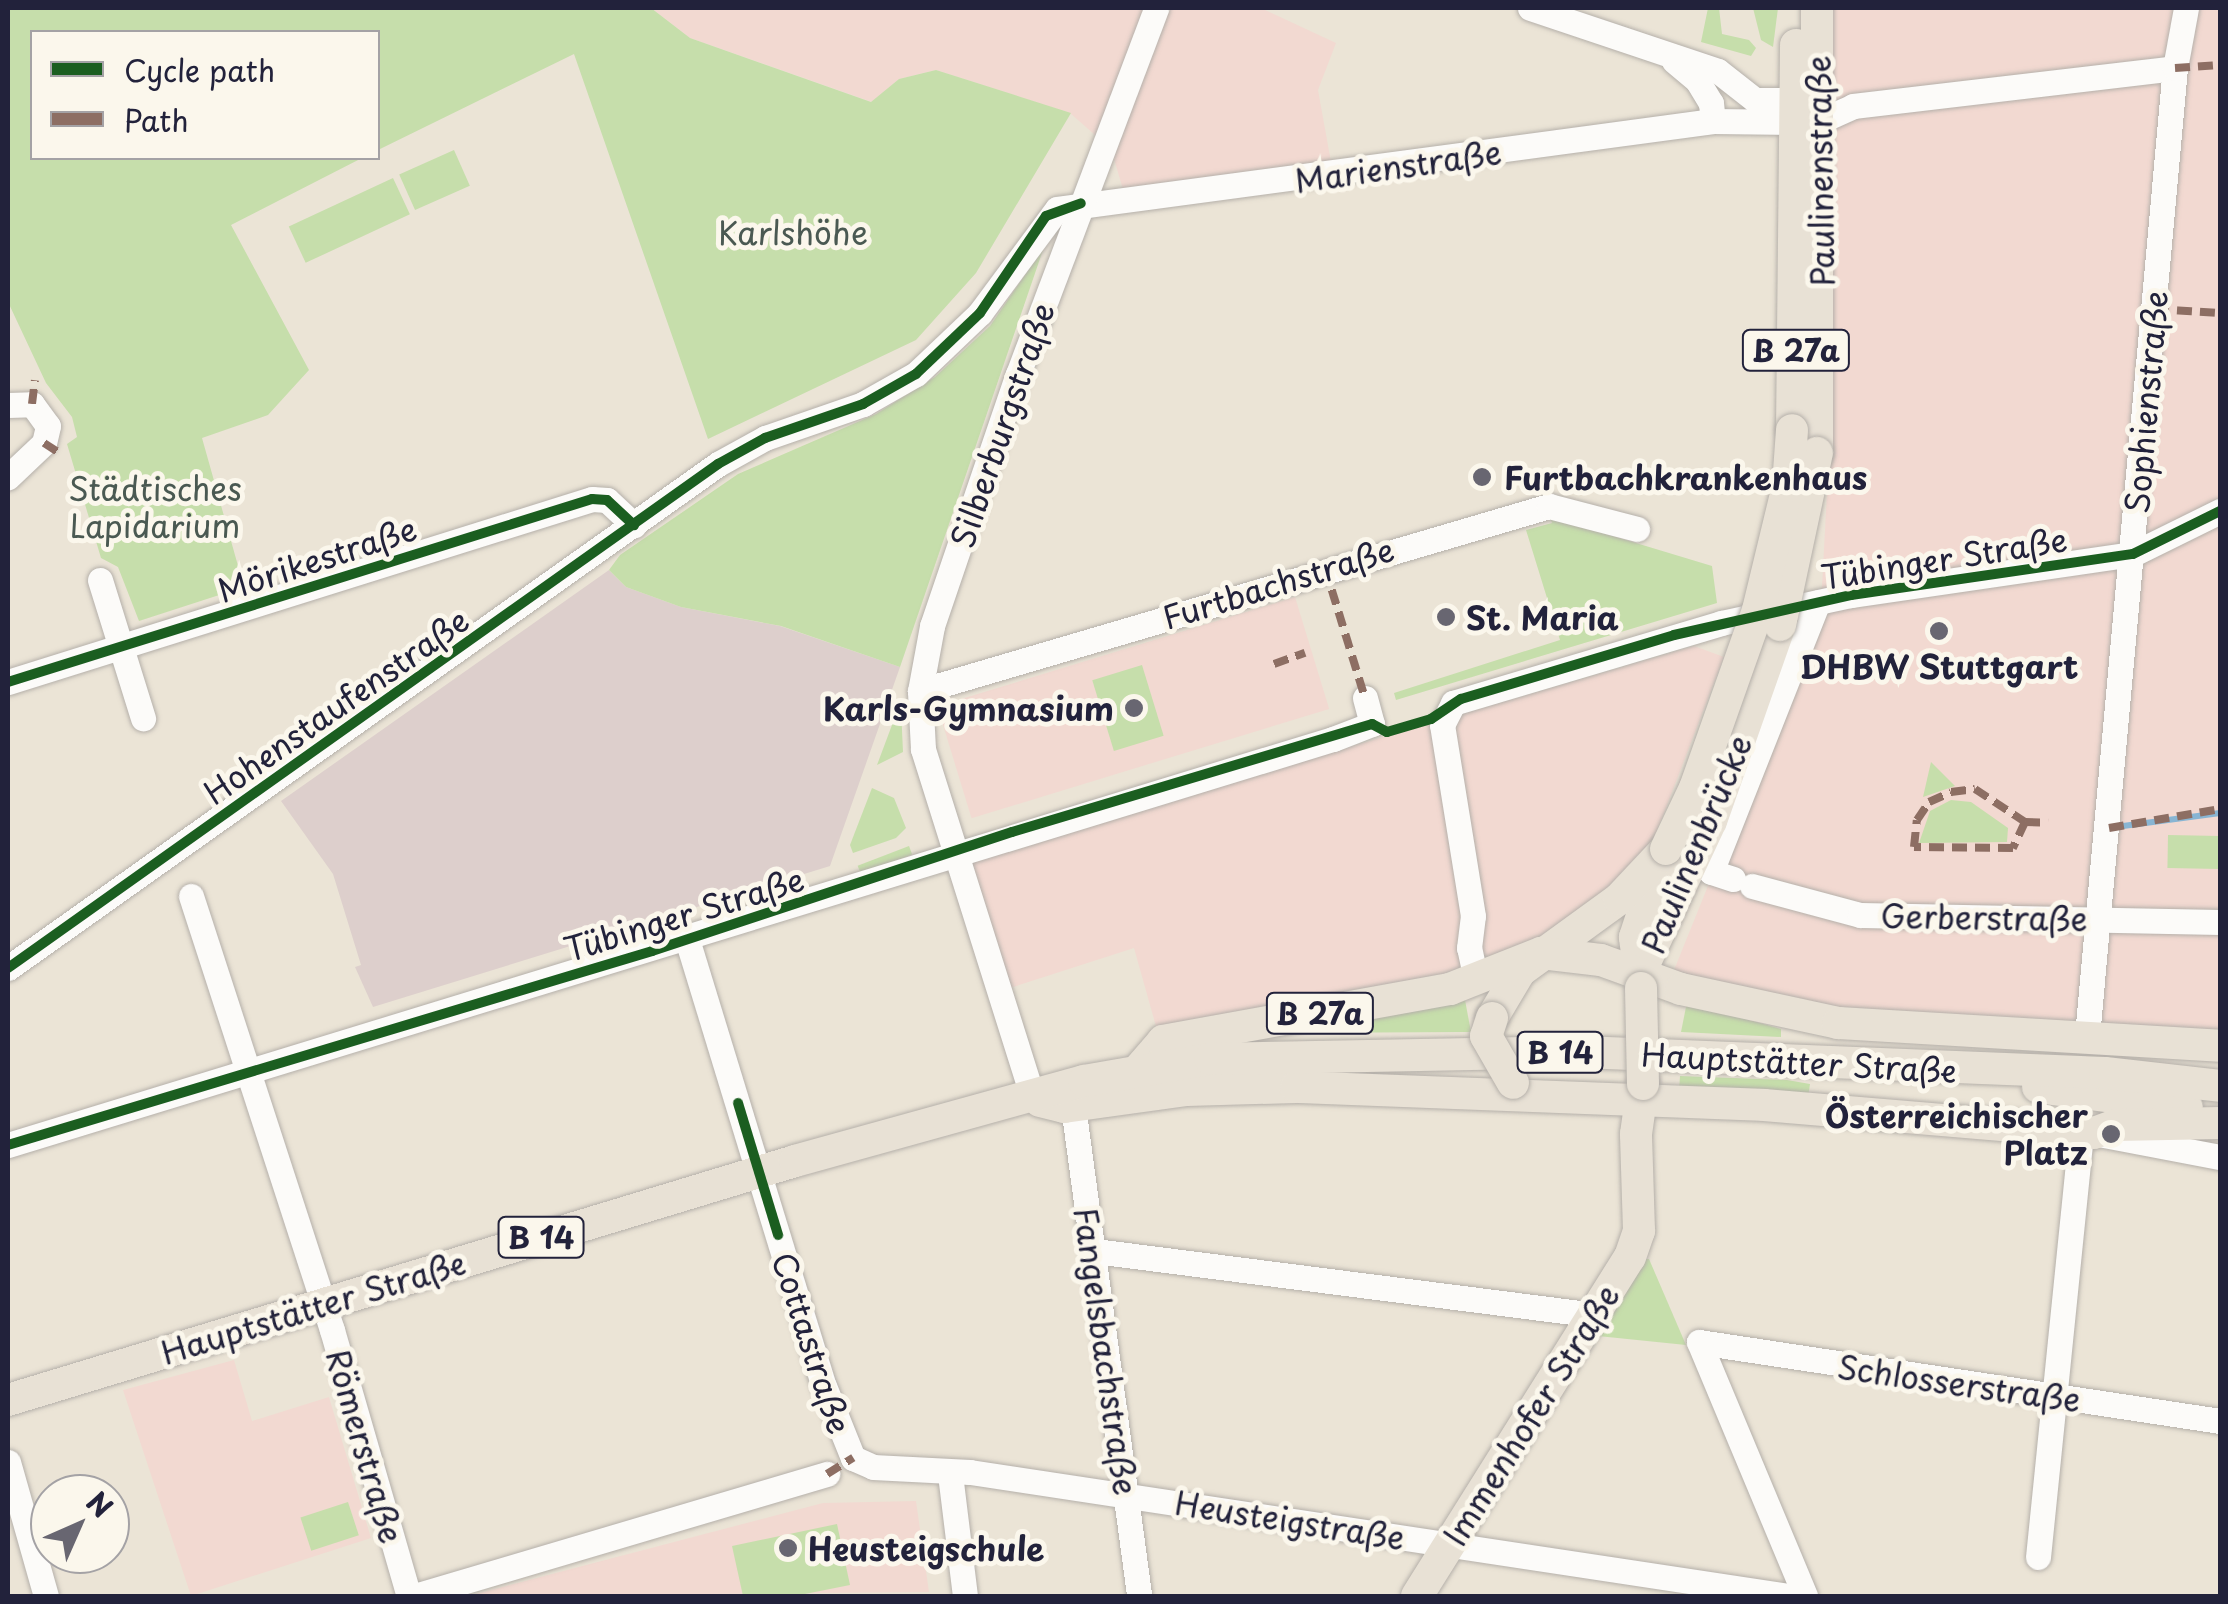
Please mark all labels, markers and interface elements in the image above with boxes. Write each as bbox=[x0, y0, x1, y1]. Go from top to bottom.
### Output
legend bbox=[30, 30, 380, 160]
text: Cycle path bbox=[124, 47, 275, 92]
street label: Paulinenstraße bbox=[1799, 55, 1841, 287]
text: Path bbox=[124, 97, 189, 142]
street label: Marienstraße bbox=[1292, 133, 1504, 199]
park label: Karlshöhe bbox=[718, 213, 868, 251]
street label: Sophienstraße bbox=[2117, 289, 2175, 515]
street label: Silberburgstraße bbox=[942, 298, 1062, 552]
road number: B 27a bbox=[1741, 325, 1851, 375]
place label: Furtbachkrankenhaus bbox=[1504, 458, 1867, 496]
marker: Furtbachkrankenhaus bbox=[1469, 464, 1495, 490]
park label: Städtisches Lapidarium bbox=[68, 470, 242, 545]
street label: Mörikestraße bbox=[213, 509, 421, 609]
street label: Tübinger Straße bbox=[1817, 519, 2071, 597]
street label: Furtbachstraße bbox=[1158, 530, 1398, 636]
place label: St. Maria bbox=[1466, 598, 1619, 636]
street label: Hohenstaufenstraße bbox=[196, 600, 476, 812]
marker: St. Maria bbox=[1435, 606, 1457, 628]
marker: DHBW Stuttgart bbox=[1928, 620, 1950, 642]
place label: DHBW Stuttgart bbox=[1800, 647, 2078, 685]
place label: Karls-Gymnasium bbox=[823, 689, 1114, 727]
marker: Karls-Gymnasium bbox=[1123, 697, 1145, 719]
street label: Paulinenbrücke bbox=[1633, 729, 1759, 959]
street label: Tübinger Straße bbox=[558, 859, 810, 969]
street label: Gerberstraße bbox=[1880, 896, 2088, 938]
road number: B 27a bbox=[1265, 988, 1375, 1038]
road number: B 14 bbox=[1515, 1027, 1605, 1077]
street label: Hauptstätter Straße bbox=[1639, 1034, 1959, 1090]
place label: Österreichischer Platz bbox=[1825, 1097, 2088, 1172]
marker: Österreichischer Platz bbox=[2098, 1121, 2124, 1147]
street label: Fangelsbachstraße bbox=[1067, 1205, 1145, 1497]
road number: B 14 bbox=[496, 1212, 586, 1262]
street label: Hauptstätter Straße bbox=[155, 1242, 471, 1372]
street label: Cottastraße bbox=[765, 1247, 859, 1439]
street label: Immenhofer Straße bbox=[1435, 1278, 1627, 1552]
street label: Römerstraße bbox=[319, 1345, 411, 1547]
street label: Schlosserstraße bbox=[1835, 1347, 2083, 1419]
north arrow bbox=[30, 1474, 130, 1574]
text: N bbox=[77, 1481, 123, 1527]
street label: Heusteigstraße bbox=[1173, 1483, 1407, 1557]
place label: Heusteigschule bbox=[808, 1529, 1044, 1567]
marker: Heusteigschule bbox=[777, 1537, 799, 1559]

